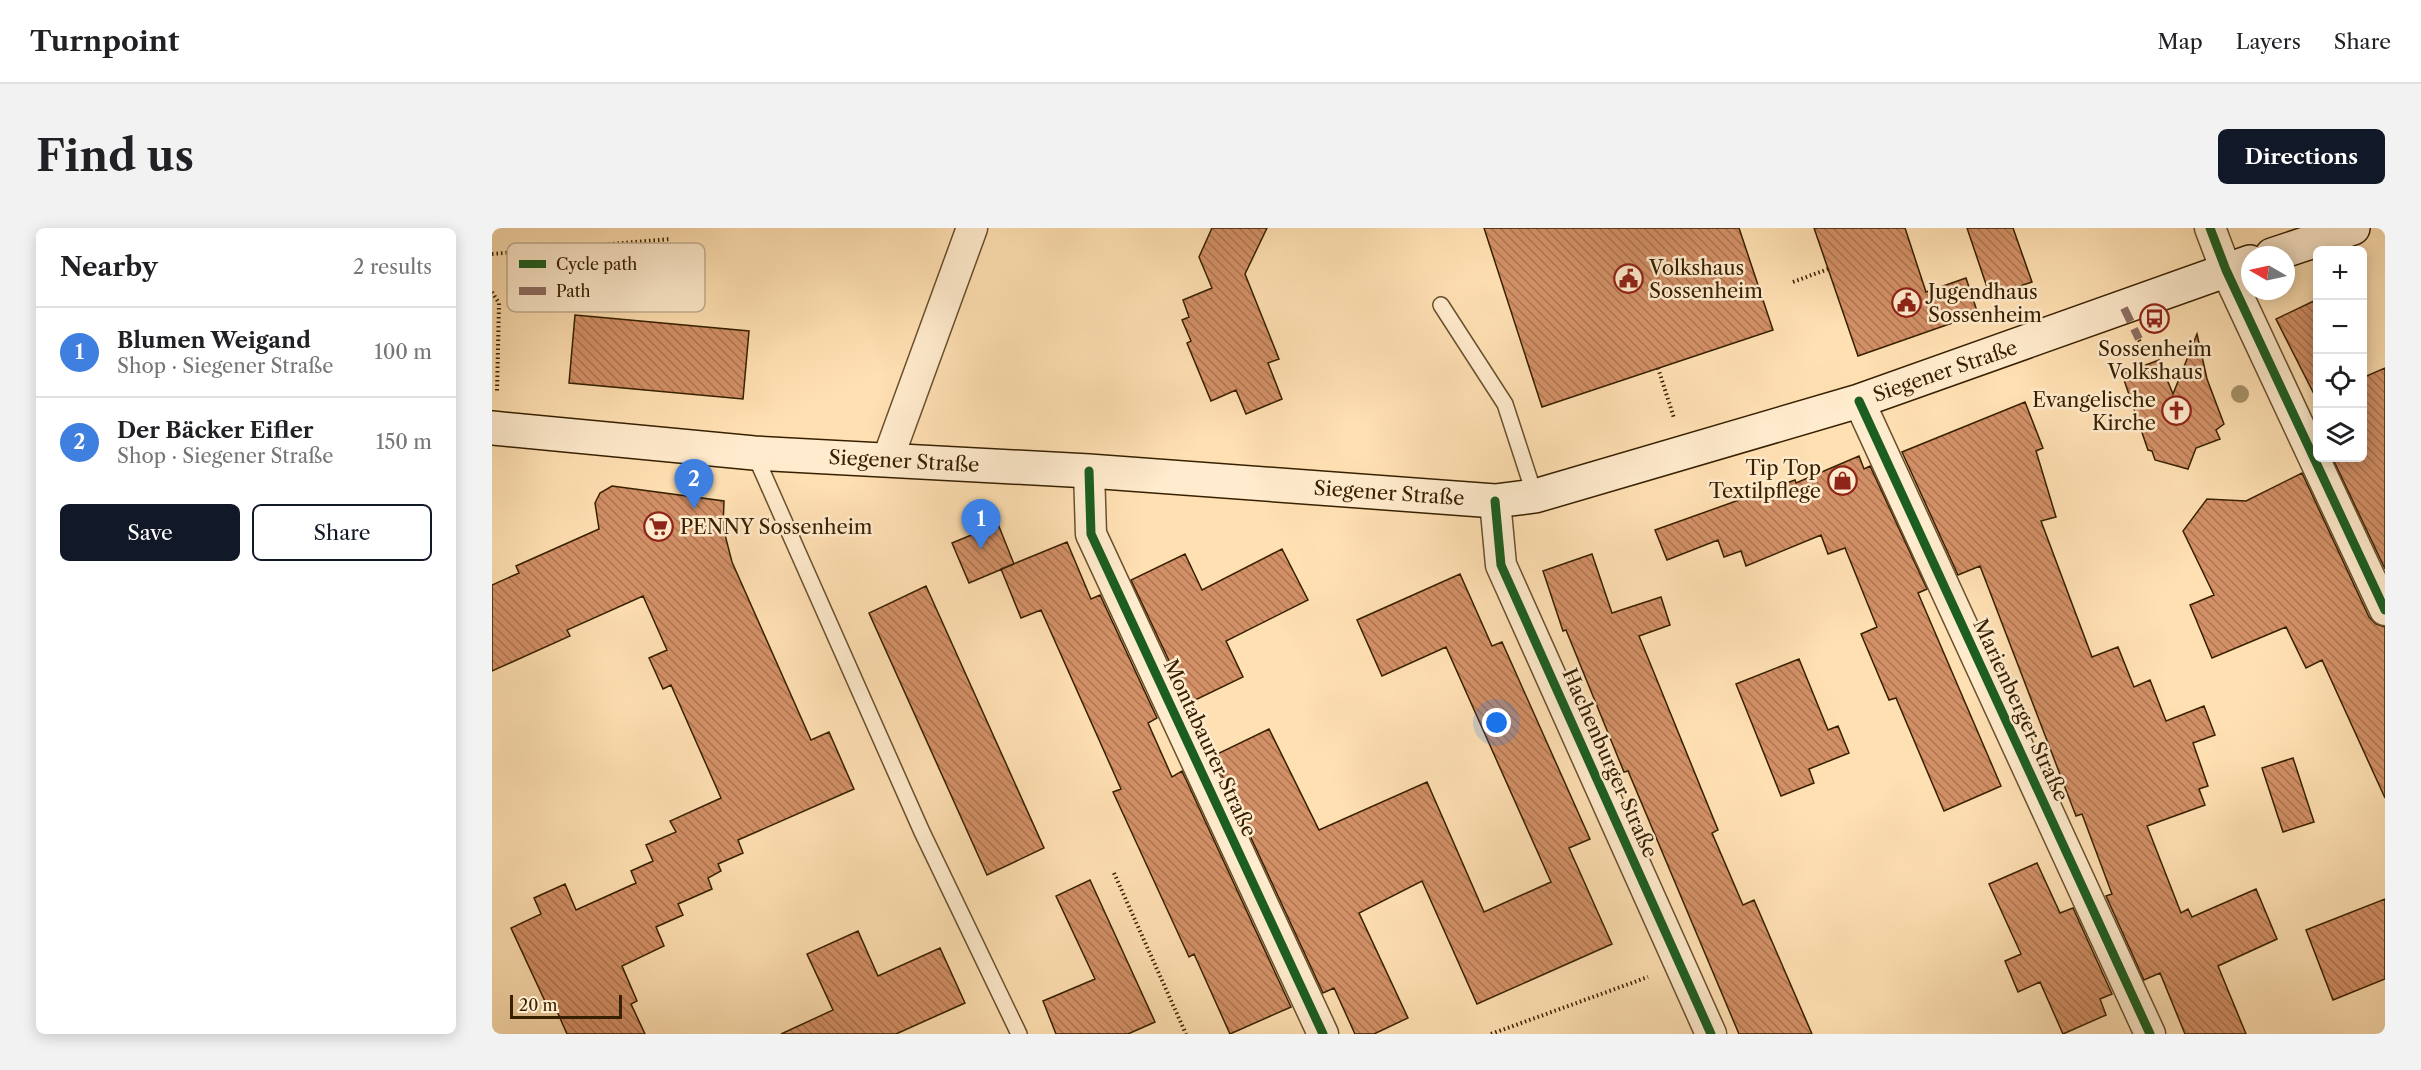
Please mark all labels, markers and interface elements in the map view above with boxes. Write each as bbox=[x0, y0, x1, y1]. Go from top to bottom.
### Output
text: Turnpoint bbox=[30, 24, 179, 58]
text: Map bbox=[2158, 29, 2203, 54]
text: Layers bbox=[2236, 29, 2301, 54]
text: Share bbox=[2334, 29, 2391, 54]
button: Directions bbox=[2218, 129, 2385, 184]
text: Find us bbox=[36, 130, 194, 182]
legend bbox=[507, 243, 705, 312]
north arrow bbox=[2241, 246, 2295, 300]
map controls bbox=[2313, 246, 2367, 462]
button: + bbox=[2313, 246, 2367, 300]
text: Nearby bbox=[60, 251, 158, 283]
text: Cycle path bbox=[556, 254, 637, 274]
text: 2 results bbox=[353, 255, 432, 279]
place label: Volkshaus Sossenheim bbox=[1648, 256, 1763, 303]
public building icon: Volkshaus Sossenheim bbox=[1612, 263, 1644, 295]
place label: Jugendhaus Sossenheim bbox=[1925, 280, 2042, 327]
text: Path bbox=[556, 281, 590, 301]
public building icon: Jugendhaus Sossenheim bbox=[1891, 287, 1923, 319]
button: − bbox=[2313, 300, 2367, 354]
bus stop icon: Sossenheim Volkshaus bbox=[2139, 303, 2171, 335]
text: Blumen Weigand bbox=[117, 327, 311, 354]
street label: Siegener Straße bbox=[1870, 335, 2020, 407]
place label: Sossenheim Volkshaus bbox=[2098, 337, 2212, 384]
text: 1 bbox=[75, 340, 84, 364]
text: 100 m bbox=[374, 340, 432, 364]
text: Shop · Siegener Straße bbox=[117, 354, 333, 378]
button: locate bbox=[2313, 354, 2367, 408]
place label: Evangelische Kirche bbox=[2032, 388, 2156, 435]
church icon: Evangelische Kirche bbox=[2161, 395, 2193, 427]
button: layers bbox=[2313, 408, 2367, 462]
text: Der Bäcker Eifler bbox=[117, 417, 314, 444]
text: 2 bbox=[74, 430, 85, 454]
text: 150 m bbox=[376, 430, 432, 454]
text: Shop · Siegener Straße bbox=[117, 444, 333, 468]
street label: Siegener Straße bbox=[828, 445, 980, 477]
place label: Tip Top Textilpflege bbox=[1709, 456, 1821, 503]
pin: 2 bbox=[674, 460, 714, 509]
shop icon: Tip Top Textilpflege bbox=[1826, 464, 1858, 496]
street label: Siegener Straße bbox=[1313, 476, 1465, 510]
pin: 1 bbox=[962, 500, 1000, 549]
button: Save bbox=[60, 504, 240, 561]
button: Share bbox=[252, 504, 432, 561]
supermarket icon: PENNY Sossenheim bbox=[643, 511, 675, 543]
place label: PENNY Sossenheim bbox=[680, 515, 873, 539]
street label: Marienberger Straße bbox=[1968, 615, 2074, 805]
street label: Montabaurer Straße bbox=[1158, 656, 1262, 840]
street label: Hachenburger Straße bbox=[1557, 664, 1663, 862]
your location bbox=[1482, 708, 1511, 737]
scale bar bbox=[510, 992, 622, 1020]
text: 20 m bbox=[519, 995, 558, 1015]

